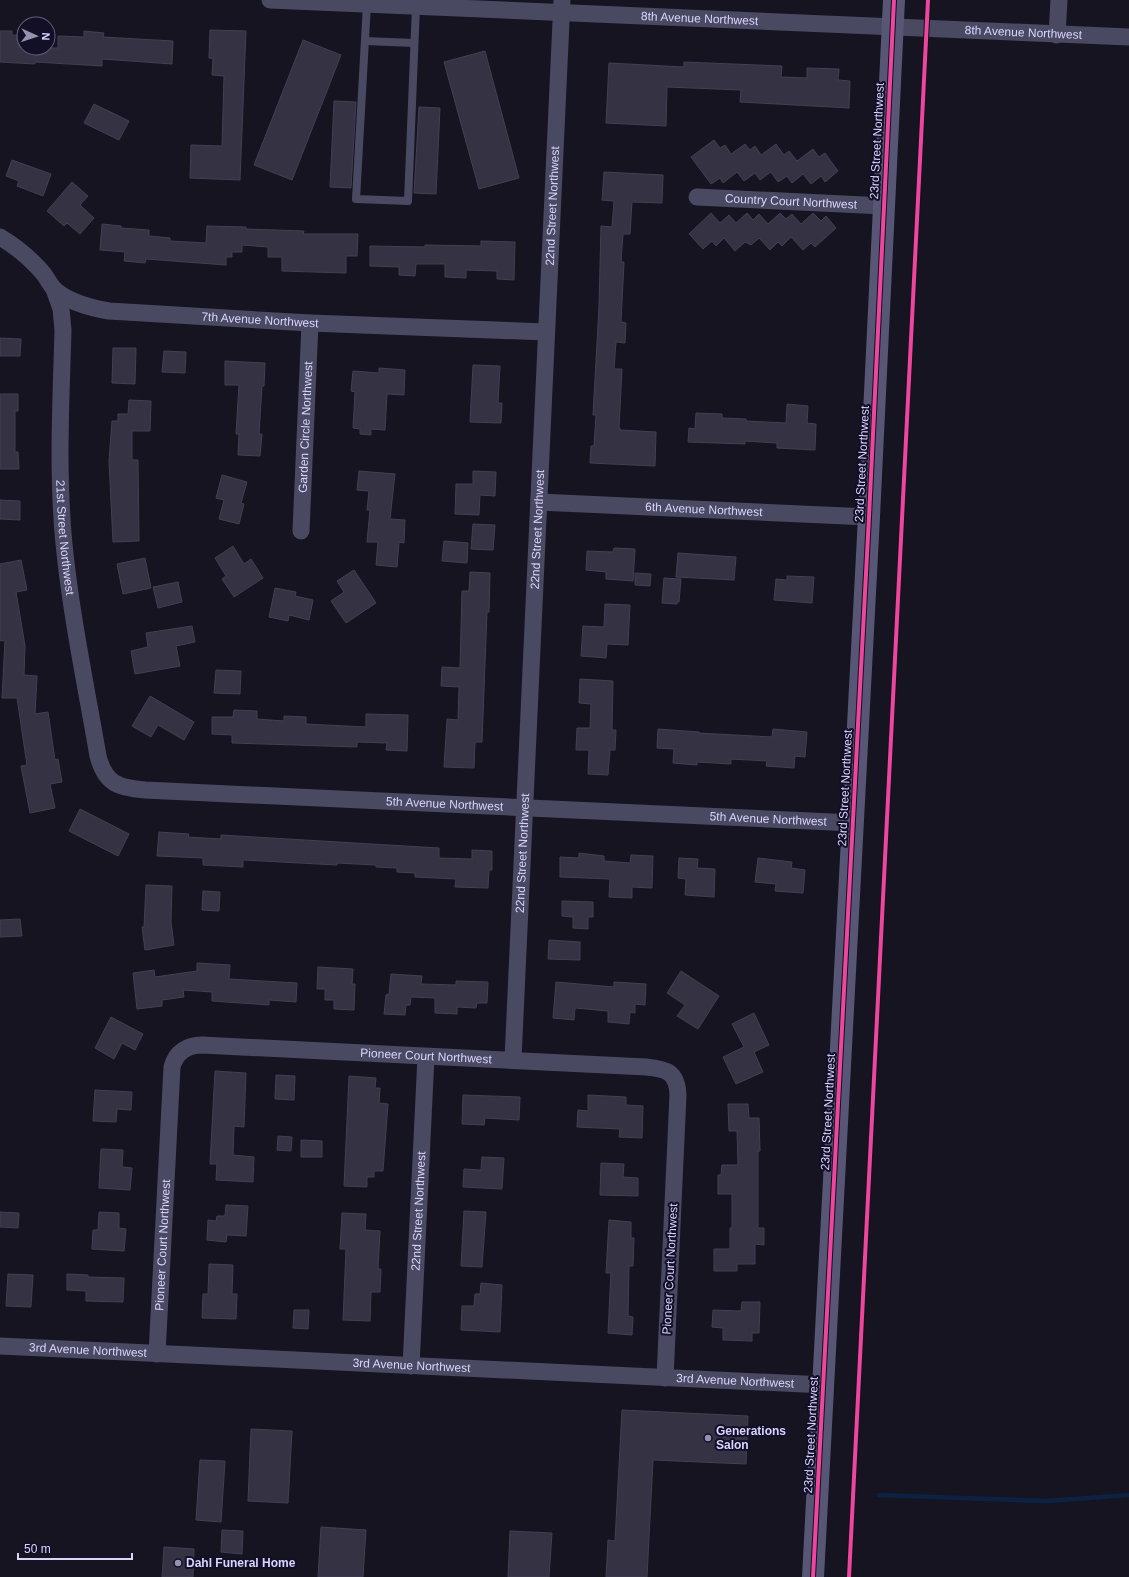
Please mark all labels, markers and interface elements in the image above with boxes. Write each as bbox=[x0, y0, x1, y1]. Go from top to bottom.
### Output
street label: 8th Avenue Northwest bbox=[641, 9, 759, 28]
north arrow bbox=[16, 16, 56, 56]
street label: 8th Avenue Northwest bbox=[964, 23, 1083, 42]
text: N bbox=[40, 32, 52, 41]
street label: 23rd Street Northwest bbox=[867, 82, 887, 200]
street label: 22nd Street Northwest bbox=[543, 145, 562, 266]
street label: Country Court Northwest bbox=[725, 191, 858, 212]
street label: 7th Avenue Northwest bbox=[201, 310, 319, 330]
street label: Garden Circle Northwest bbox=[296, 360, 315, 493]
street label: 23rd Street Northwest bbox=[852, 405, 872, 523]
street label: 22nd Street Northwest bbox=[528, 469, 547, 590]
street label: 21st Street Northwest bbox=[53, 480, 77, 597]
street label: 6th Avenue Northwest bbox=[645, 500, 763, 519]
street label: 23rd Street Northwest bbox=[835, 729, 855, 847]
street label: 22nd Street Northwest bbox=[513, 793, 532, 913]
street label: 5th Avenue Northwest bbox=[386, 794, 504, 814]
street label: 5th Avenue Northwest bbox=[709, 809, 828, 829]
street label: Pioneer Court Northwest bbox=[360, 1046, 493, 1066]
street label: 23rd Street Northwest bbox=[818, 1053, 838, 1171]
street label: 22nd Street Northwest bbox=[409, 1150, 428, 1271]
street label: Pioneer Court Northwest bbox=[152, 1178, 173, 1311]
street label: Pioneer Court Northwest bbox=[660, 1202, 680, 1335]
street label: 3rd Avenue Northwest bbox=[29, 1340, 148, 1360]
street label: 3rd Avenue Northwest bbox=[352, 1356, 471, 1375]
street label: 3rd Avenue Northwest bbox=[676, 1371, 795, 1391]
street label: 23rd Street Northwest bbox=[801, 1376, 821, 1494]
place label: Generations Salon bbox=[716, 1424, 786, 1452]
marker: Generations Salon bbox=[703, 1433, 713, 1443]
scale bar bbox=[18, 1535, 132, 1561]
text: 50 m bbox=[24, 1542, 51, 1556]
place label: Dahl Funeral Home bbox=[186, 1556, 296, 1570]
marker: Dahl Funeral Home bbox=[173, 1558, 183, 1568]

